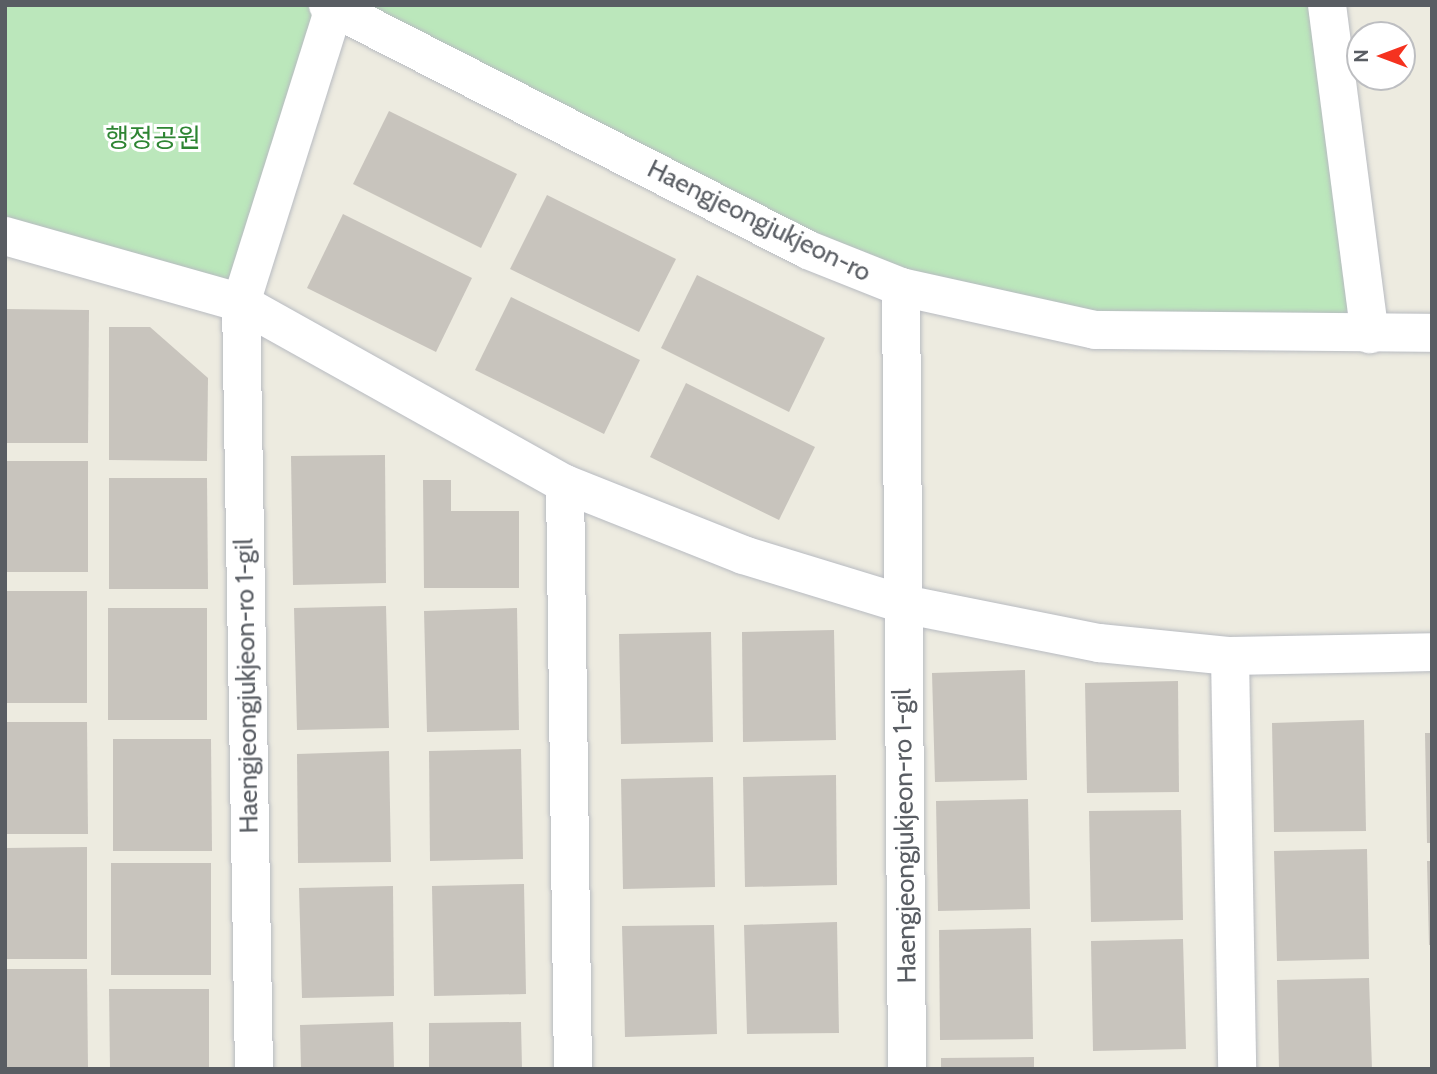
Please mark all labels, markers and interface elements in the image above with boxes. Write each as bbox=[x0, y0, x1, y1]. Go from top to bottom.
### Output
north arrow bbox=[1346, 21, 1416, 91]
text: N bbox=[1350, 49, 1373, 63]
park label: 행정공원 bbox=[105, 123, 201, 155]
street label: Haengjeongjukjeon-ro bbox=[642, 153, 876, 289]
street label: Haengjeongjukjeon-ro 1-gil bbox=[229, 538, 265, 834]
street label: Haengjeongjukjeon-ro 1-gil bbox=[887, 688, 923, 984]

